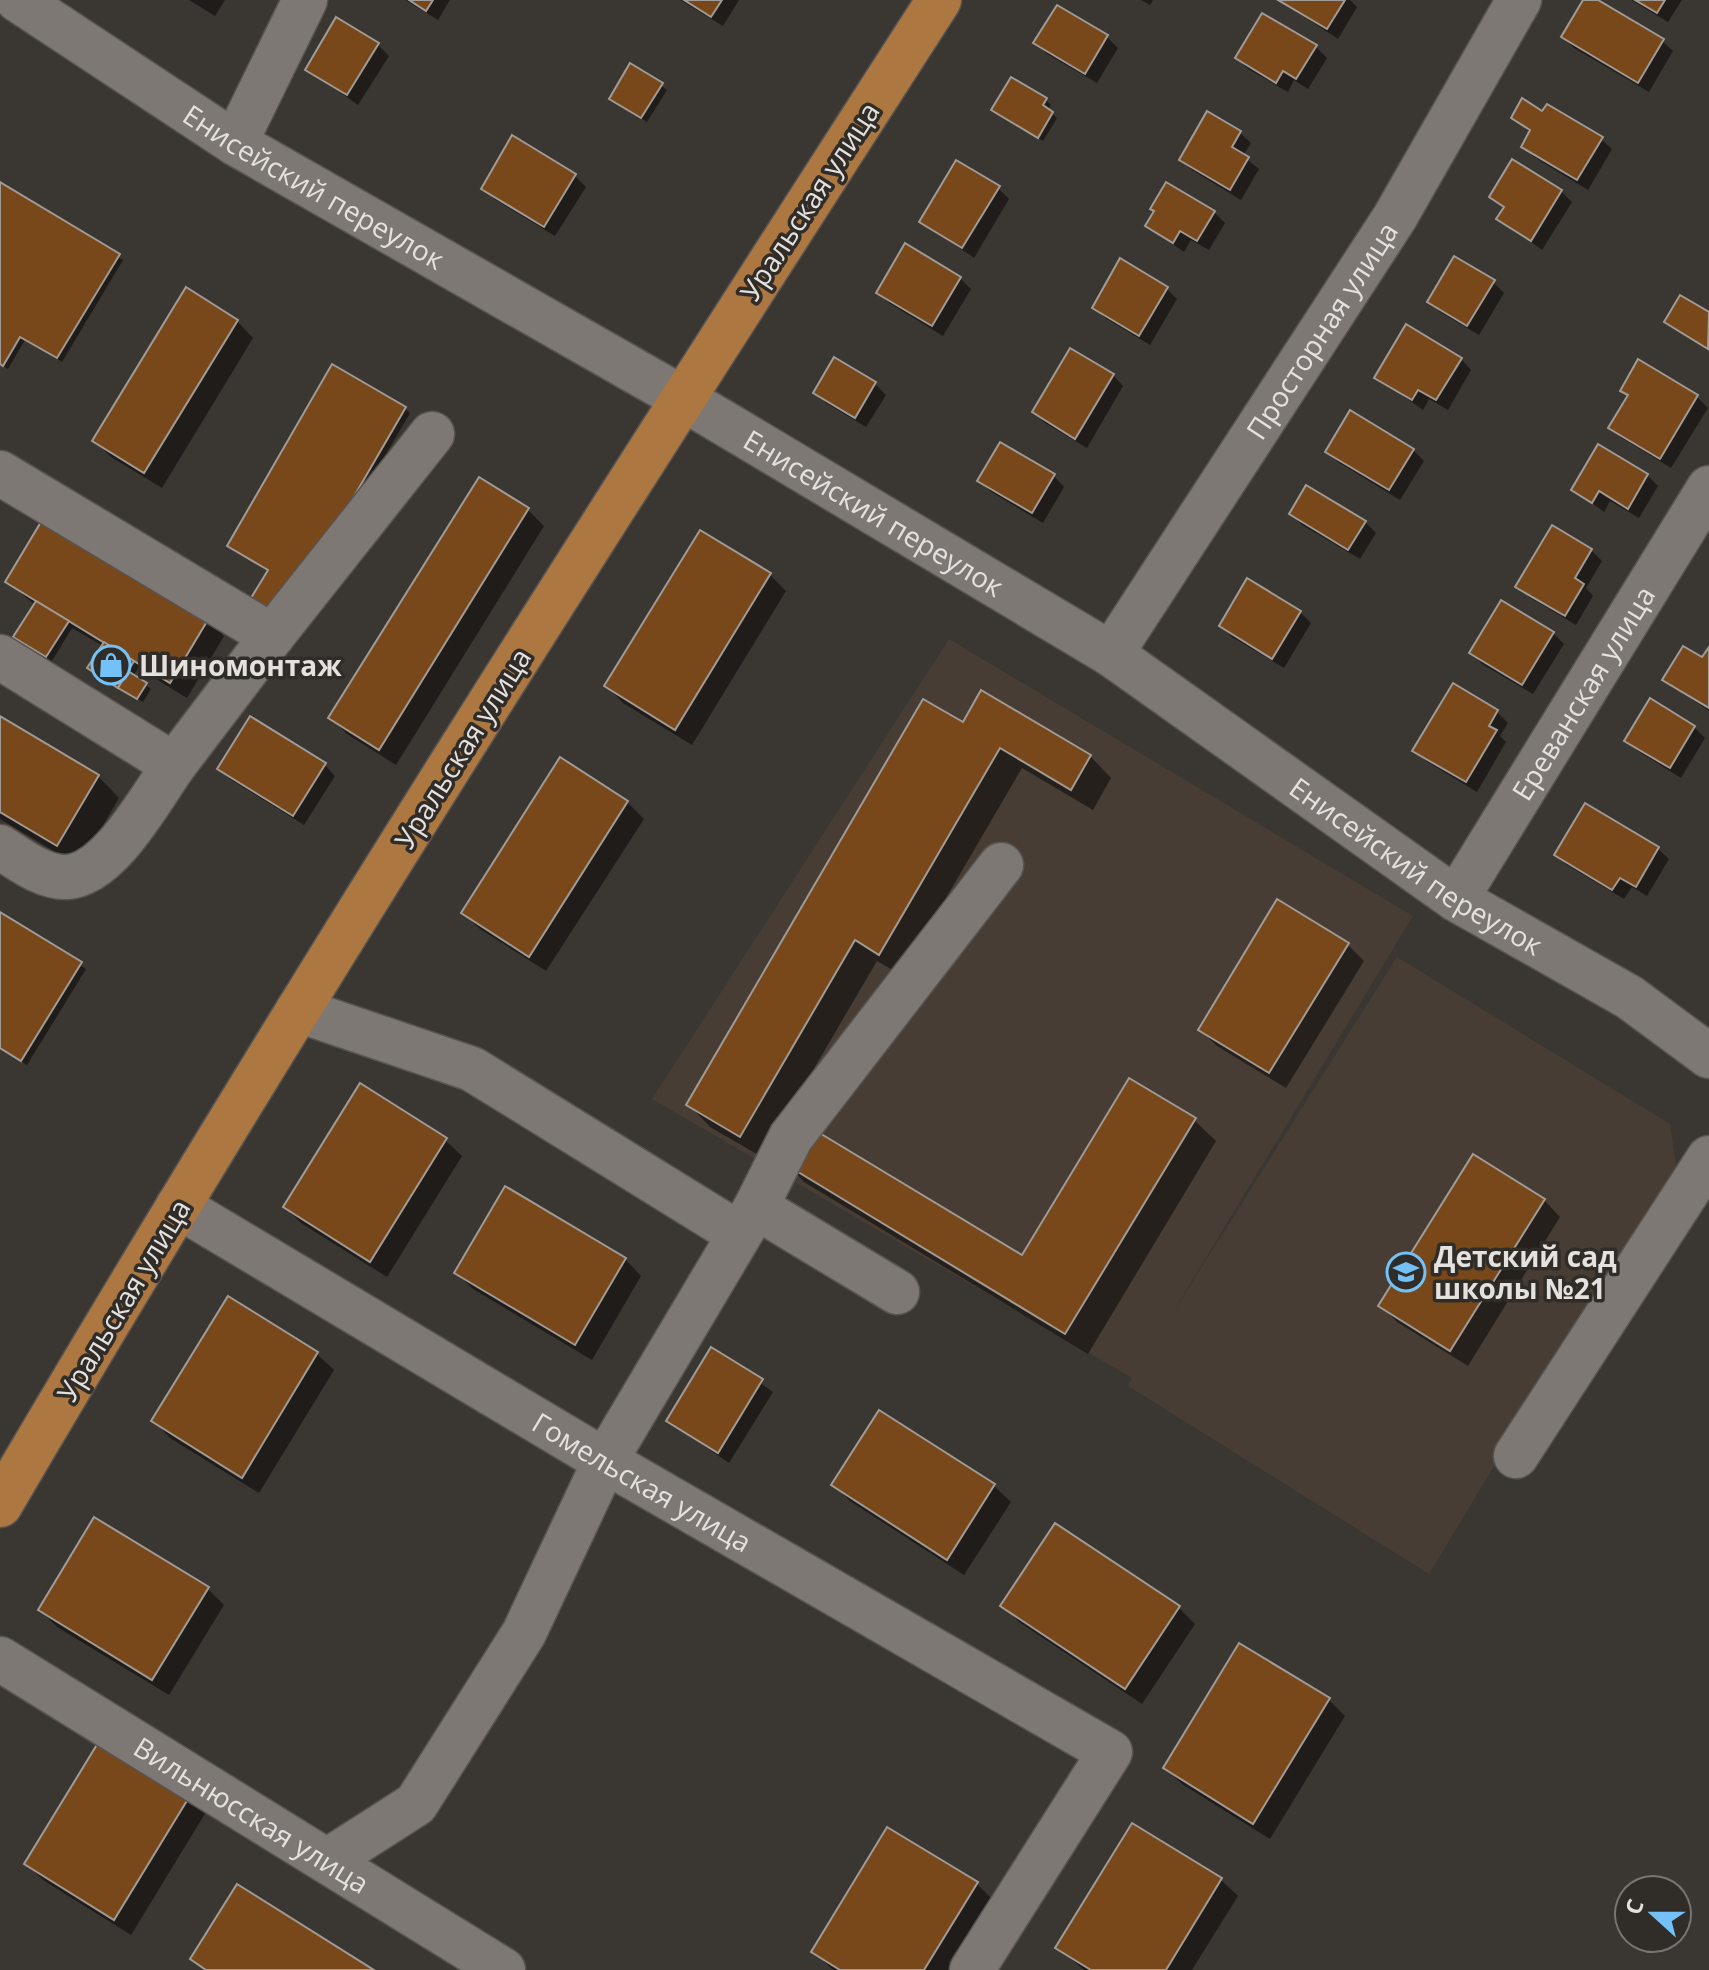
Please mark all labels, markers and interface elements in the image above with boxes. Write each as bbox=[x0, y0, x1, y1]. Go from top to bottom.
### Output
street label: Уральская улица bbox=[731, 94, 887, 308]
street label: Енисейский переулок bbox=[176, 95, 452, 278]
street label: Просторная улица bbox=[1237, 214, 1406, 446]
street label: Енисейский переулок bbox=[737, 420, 1011, 605]
street label: Ереванская улица bbox=[1502, 579, 1663, 807]
street label: Уральская улица bbox=[385, 641, 539, 855]
shop icon: Шиномонтаж bbox=[90, 644, 132, 686]
place label: Шиномонтаж bbox=[139, 646, 342, 684]
street label: Енисейский переулок bbox=[1282, 768, 1550, 964]
street label: Уральская улица bbox=[48, 1192, 198, 1408]
place label: Детский сад школы №21 bbox=[1434, 1237, 1617, 1307]
school or university icon: Детский сад школы №21 bbox=[1385, 1251, 1427, 1293]
street label: Гомельская улица bbox=[526, 1403, 759, 1561]
street label: Вильнюсская улица bbox=[127, 1727, 377, 1902]
north arrow bbox=[1613, 1874, 1693, 1954]
text: С bbox=[1617, 1895, 1650, 1918]

